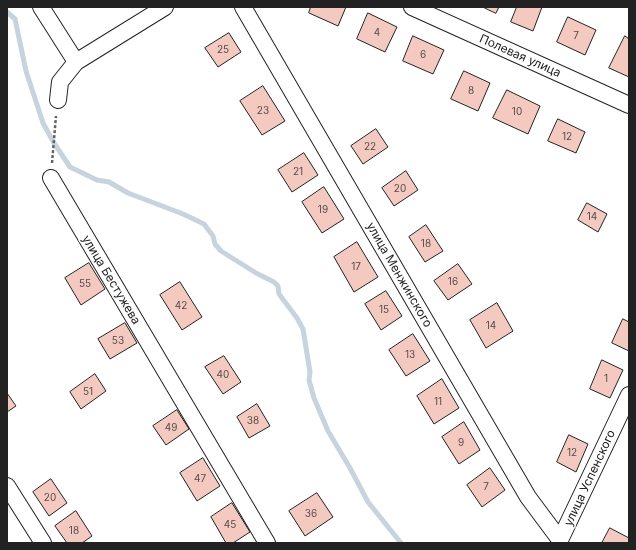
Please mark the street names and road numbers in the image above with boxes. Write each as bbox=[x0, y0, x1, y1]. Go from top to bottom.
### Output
street label: Полевая улица bbox=[477, 32, 563, 80]
street label: улица Менжинского bbox=[363, 220, 435, 330]
street label: улица Бестужева bbox=[79, 233, 143, 327]
street label: улица Успенского bbox=[561, 428, 619, 528]

